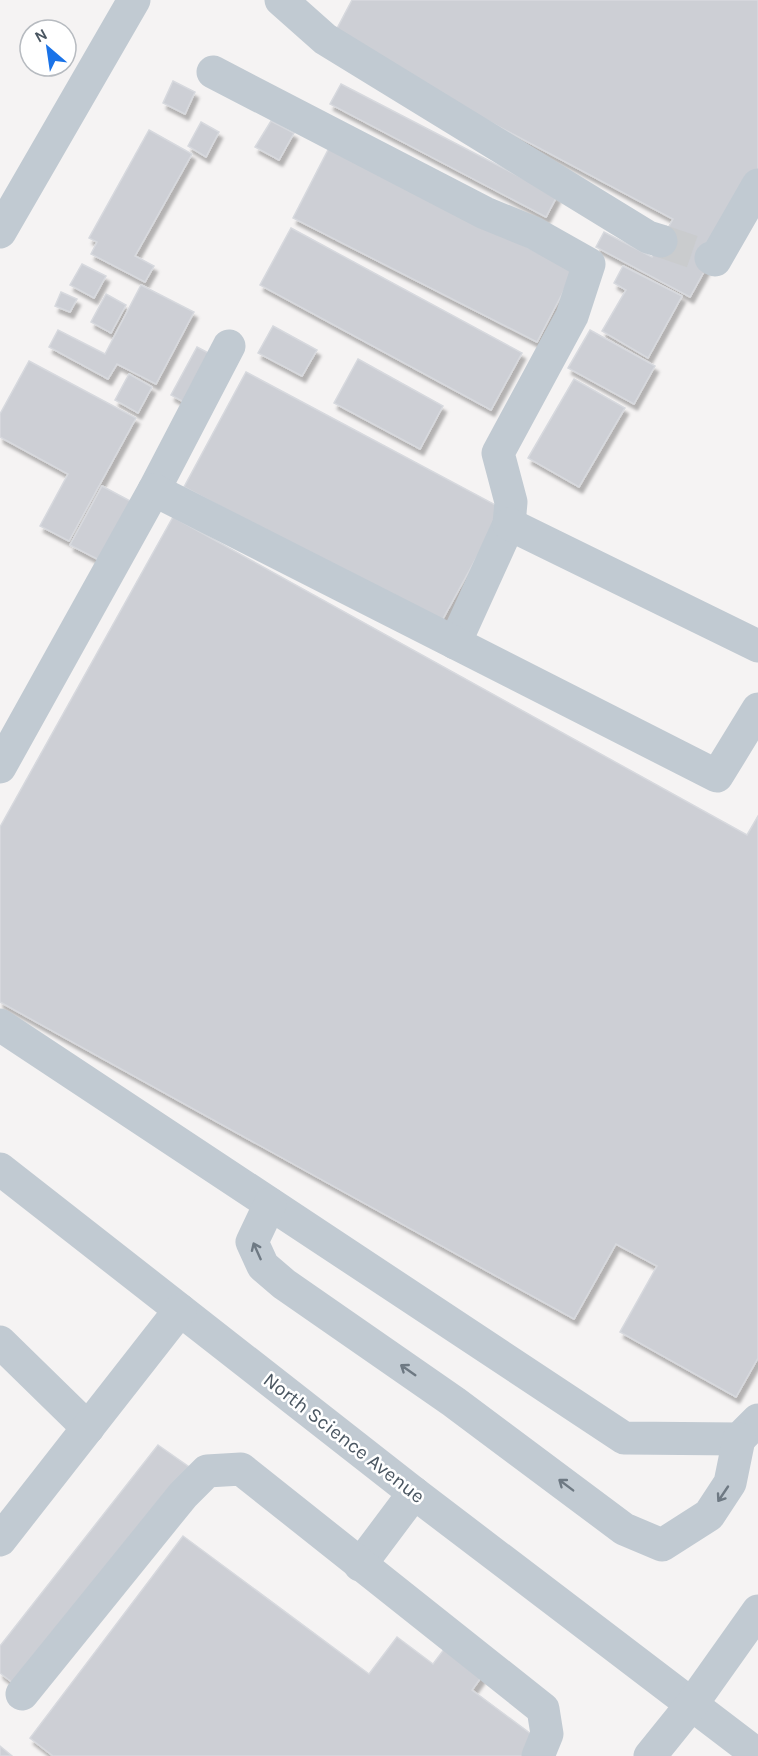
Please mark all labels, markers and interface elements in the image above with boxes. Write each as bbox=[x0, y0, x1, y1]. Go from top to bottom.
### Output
north arrow bbox=[18, 18, 78, 78]
text: N bbox=[31, 24, 51, 46]
one-way arrow bbox=[250, 1243, 262, 1261]
one-way arrow bbox=[401, 1364, 417, 1376]
street label: North Science Avenue bbox=[259, 1368, 429, 1508]
one-way arrow bbox=[558, 1479, 574, 1491]
one-way arrow bbox=[716, 1485, 728, 1502]

